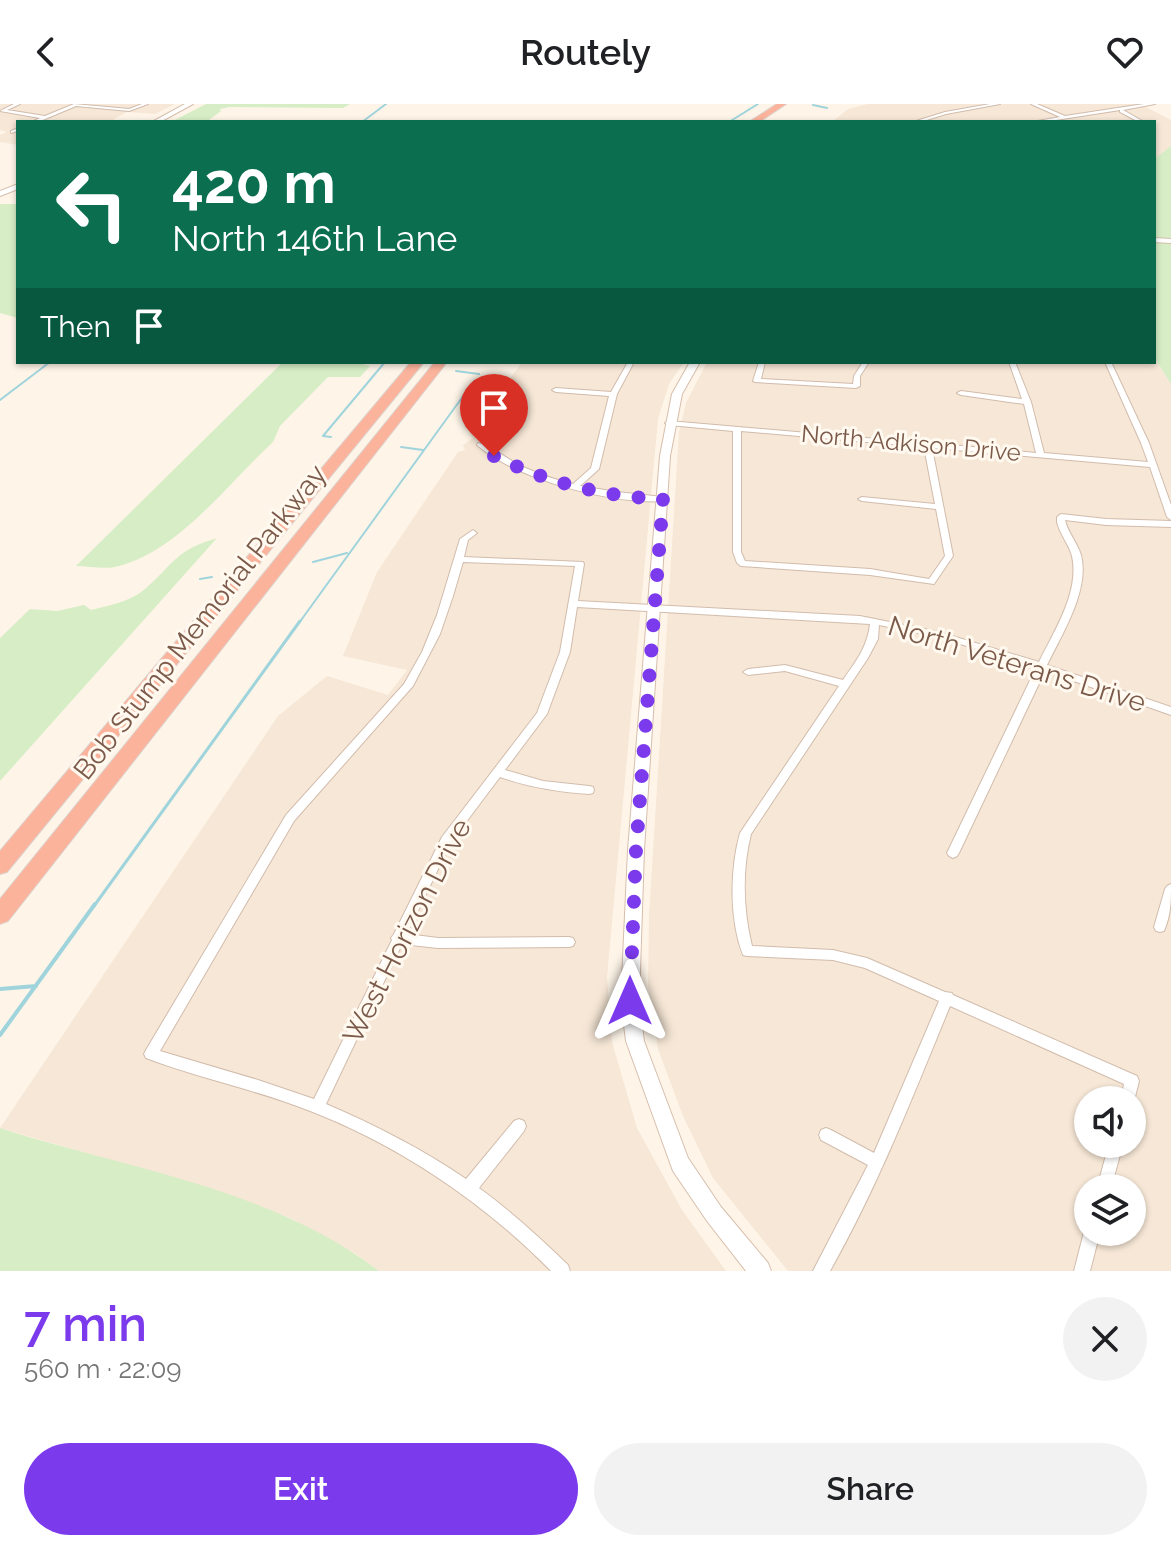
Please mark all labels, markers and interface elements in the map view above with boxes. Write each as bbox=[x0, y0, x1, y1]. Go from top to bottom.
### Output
icon: back bbox=[24, 30, 68, 74]
icon: heart bbox=[1103, 30, 1147, 74]
text: Routely bbox=[520, 31, 651, 73]
text: 420 m bbox=[172, 150, 336, 216]
icon: left bbox=[40, 152, 144, 256]
text: North 146th Lane bbox=[172, 217, 458, 259]
icon: arrive bbox=[127, 304, 171, 348]
text: Then bbox=[40, 309, 111, 344]
pin bbox=[460, 374, 528, 456]
icon: arrive bbox=[472, 386, 516, 430]
street label: North Adkison Drive bbox=[800, 419, 1022, 467]
street label: Bob Stump Memorial Parkway bbox=[67, 458, 333, 786]
street label: North Veterans Drive bbox=[884, 609, 1150, 719]
street label: West Horizon Drive bbox=[336, 813, 478, 1049]
position arrow bbox=[588, 959, 672, 1043]
map controls bbox=[1074, 1086, 1146, 1246]
button: sound bbox=[1074, 1086, 1146, 1158]
button: layers bbox=[1074, 1174, 1146, 1246]
text: 7 min bbox=[24, 1296, 147, 1352]
button: close bbox=[1063, 1297, 1147, 1381]
text: 560 m · 22:09 bbox=[24, 1354, 182, 1384]
button: Exit bbox=[24, 1443, 578, 1535]
button: Share bbox=[594, 1443, 1147, 1535]

